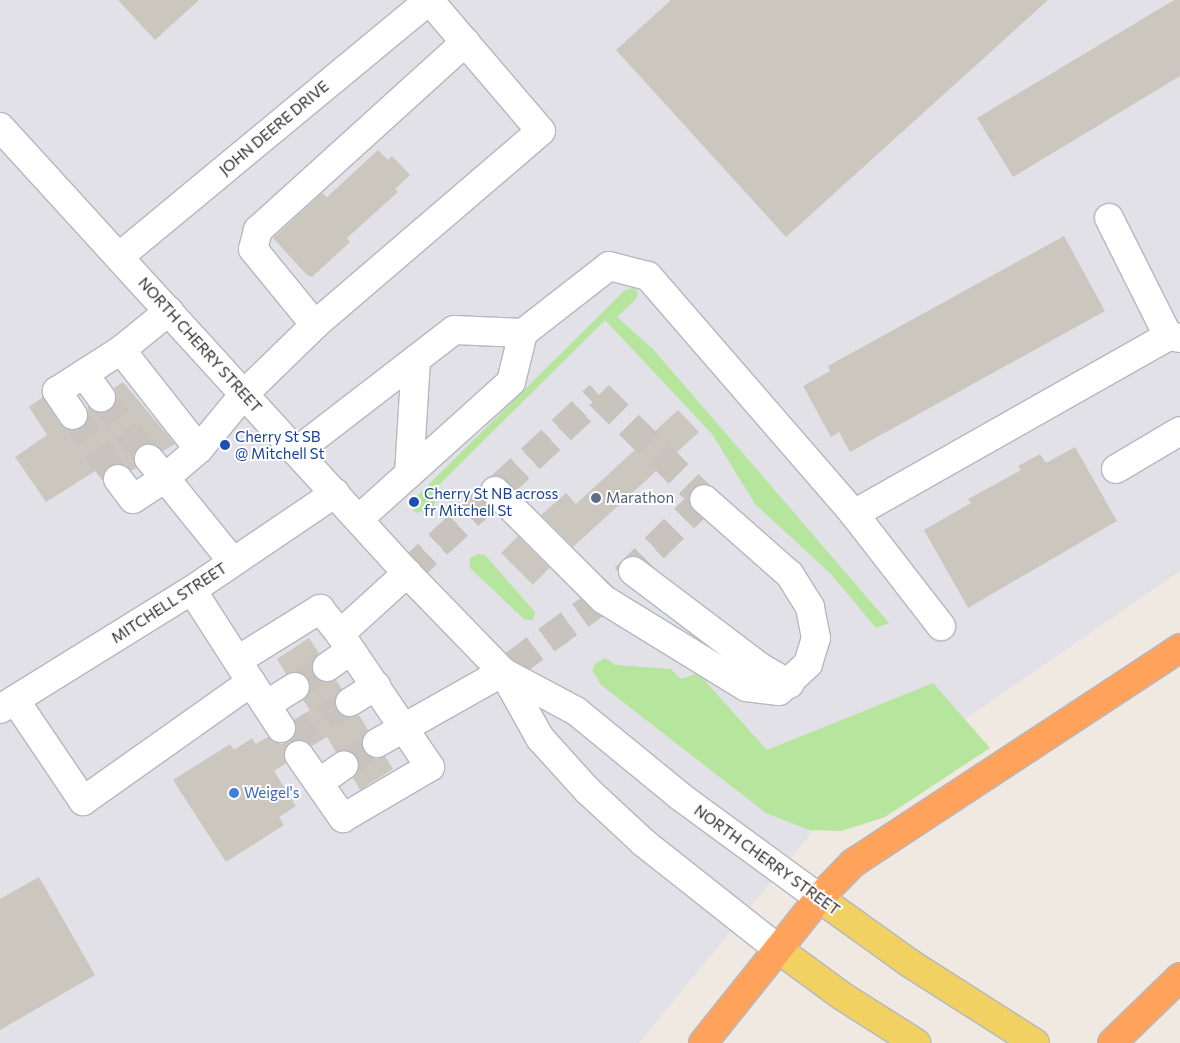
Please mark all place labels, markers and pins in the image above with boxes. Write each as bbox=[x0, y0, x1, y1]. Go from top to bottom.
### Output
place label: Cherry St SB @ Mitchell St bbox=[235, 427, 325, 462]
marker: Cherry St SB @ Mitchell St bbox=[219, 439, 231, 451]
place label: Cherry St NB across fr Mitchell St bbox=[424, 484, 558, 519]
place label: Marathon bbox=[606, 489, 674, 507]
marker: Marathon bbox=[590, 492, 602, 504]
marker: Cherry St NB across fr Mitchell St bbox=[408, 496, 420, 508]
place label: Weigel's bbox=[244, 784, 300, 802]
marker: Weigel's bbox=[228, 787, 240, 799]

